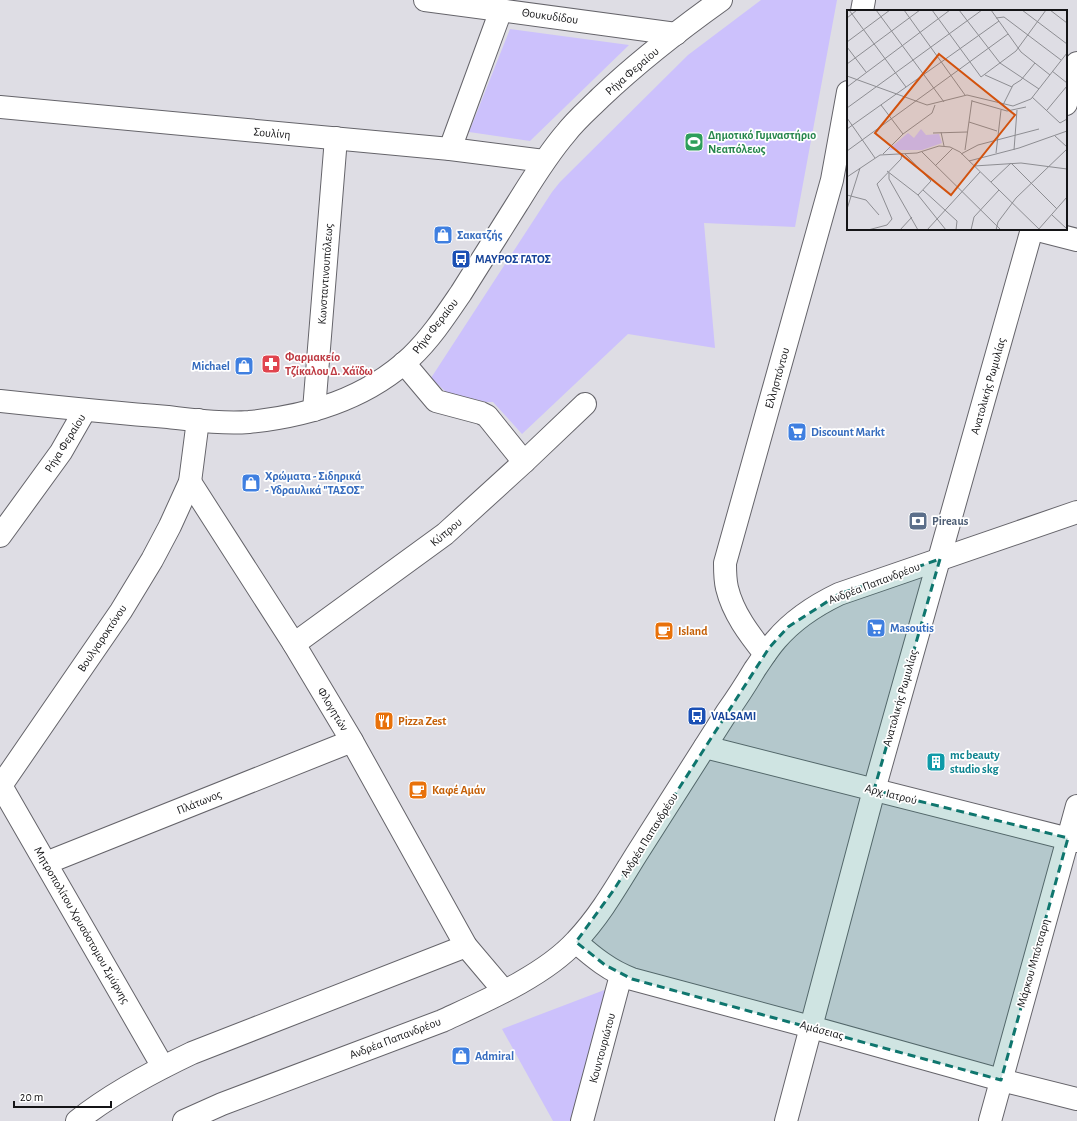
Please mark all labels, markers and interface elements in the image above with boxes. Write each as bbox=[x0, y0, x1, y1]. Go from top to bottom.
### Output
street label: Θουκυδίδου bbox=[521, 6, 579, 26]
inset map bbox=[847, 10, 1067, 230]
street label: Ρήγα Φεραίου bbox=[603, 45, 661, 97]
street label: Σουλίνη bbox=[253, 125, 291, 141]
place label: Δημοτικό Γυμναστήριο Νεαπόλεως bbox=[708, 129, 816, 156]
sports icon: Δημοτικό Γυμναστήριο Νεαπόλεως bbox=[683, 131, 705, 153]
street label: Κωνσταντινουπόλεως bbox=[315, 223, 336, 325]
shop icon: Σακατζής bbox=[432, 224, 454, 246]
place label: Σακατζής bbox=[457, 229, 503, 242]
bus stop icon: ΜΑΥΡΟΣ ΓΑΤΟΣ bbox=[450, 248, 472, 270]
place label: ΜΑΥΡΟΣ ΓΑΤΟΣ bbox=[475, 253, 551, 265]
street label: Ρήγα Φεραίου bbox=[410, 296, 460, 356]
street label: Ανατολικής Ρωμυλίας bbox=[968, 336, 1009, 436]
street label: Ελλησπόντου bbox=[763, 346, 791, 410]
place label: Φαρμακείο Τζίκαλου Δ. Χάϊδω bbox=[285, 351, 373, 378]
pharmacy icon: Φαρμακείο Τζίκαλου Δ. Χάϊδω bbox=[260, 353, 282, 375]
shop icon: Michael bbox=[233, 355, 255, 377]
place label: Michael bbox=[192, 360, 230, 372]
street label: Ρήγα Φεραίου bbox=[42, 412, 88, 474]
supermarket icon: Discount Markt bbox=[786, 421, 808, 443]
place label: Discount Markt bbox=[811, 426, 885, 438]
place label: Χρώματα - Σιδηρικά - Υδραυλικά "ΤΑΣΟΣ" bbox=[265, 470, 364, 496]
shop icon: Χρώματα - Σιδηρικά - Υδραυλικά "ΤΑΣΟΣ" bbox=[240, 472, 262, 494]
bank icon: Pireaus bbox=[907, 510, 929, 532]
street label: Κύπρου bbox=[428, 515, 464, 549]
place label: Pireaus bbox=[932, 515, 969, 527]
street label: Ανδρέα Παπανδρέου bbox=[827, 560, 921, 606]
street label: Βουλγαροκτόνου bbox=[75, 602, 129, 674]
supermarket icon: Masoutis bbox=[865, 617, 887, 639]
cafe icon: Island bbox=[653, 620, 675, 642]
place label: Masoutis bbox=[890, 622, 934, 634]
place label: Island bbox=[678, 625, 708, 637]
street label: Ανατολικής Ρωμυλίας bbox=[880, 648, 921, 748]
street label: Φλογητών bbox=[315, 685, 351, 733]
bus stop icon: VALSAMI bbox=[686, 705, 708, 727]
restaurant icon: Pizza Zest bbox=[373, 710, 395, 732]
place label: VALSAMI bbox=[711, 710, 756, 722]
place label: Pizza Zest bbox=[398, 715, 446, 727]
place label: mc beauty studio skg bbox=[950, 749, 1000, 775]
building icon: mc beauty studio skg bbox=[925, 751, 947, 773]
cafe icon: Καφέ Αμάν bbox=[407, 779, 429, 801]
street label: Αρχ. Ιατρού bbox=[864, 782, 918, 806]
place label: Καφέ Αμάν bbox=[432, 784, 486, 796]
street label: Πλάτωνος bbox=[175, 788, 224, 817]
street label: Ανδρέα Παπανδρέου bbox=[618, 791, 680, 879]
street label: Μητροπολίτου Χρυσόστομου Σμύρνης bbox=[31, 845, 132, 1006]
street label: Μάρκου Μπότσαρη bbox=[1015, 917, 1051, 1009]
street label: Κουντουριώτου bbox=[587, 1012, 617, 1084]
street label: Ανδρέα Παπανδρέου bbox=[348, 1015, 442, 1061]
street label: Αμάσειας bbox=[799, 1018, 845, 1043]
shop icon: Admiral bbox=[450, 1045, 472, 1067]
place label: Admiral bbox=[475, 1050, 514, 1062]
scale bar bbox=[14, 1083, 111, 1109]
text: 20 m bbox=[20, 1091, 43, 1103]

